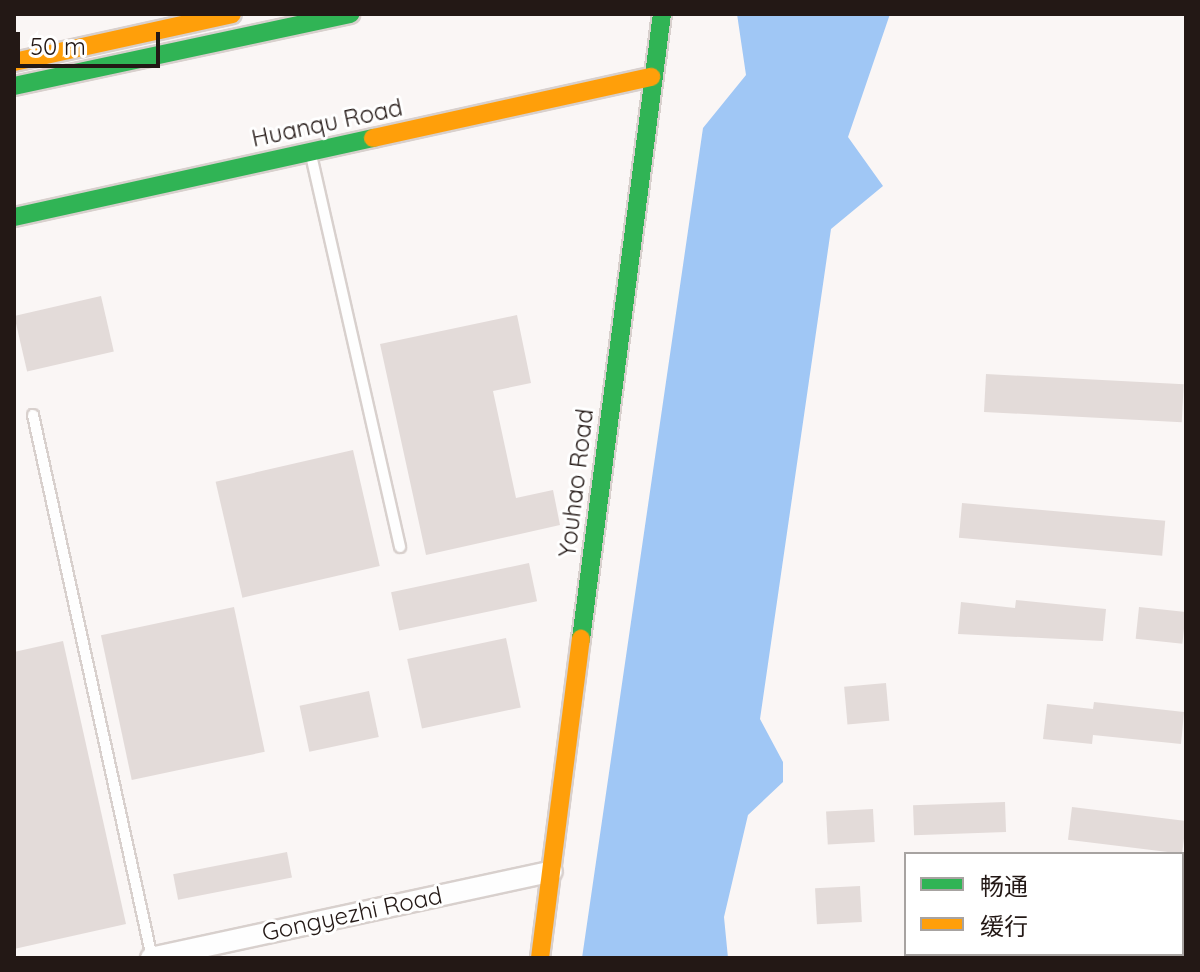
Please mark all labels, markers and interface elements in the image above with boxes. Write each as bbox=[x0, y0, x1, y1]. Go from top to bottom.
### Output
scale bar bbox=[20, 16, 164, 66]
text: 50 m bbox=[30, 31, 86, 61]
street label: Huanqu Road bbox=[249, 93, 405, 153]
street label: Youhao Road bbox=[553, 407, 599, 559]
legend bbox=[904, 852, 1184, 956]
text: 畅通 bbox=[980, 871, 1028, 901]
street label: Gongyezhi Road bbox=[259, 881, 445, 947]
text: 缓行 bbox=[980, 911, 1028, 941]

